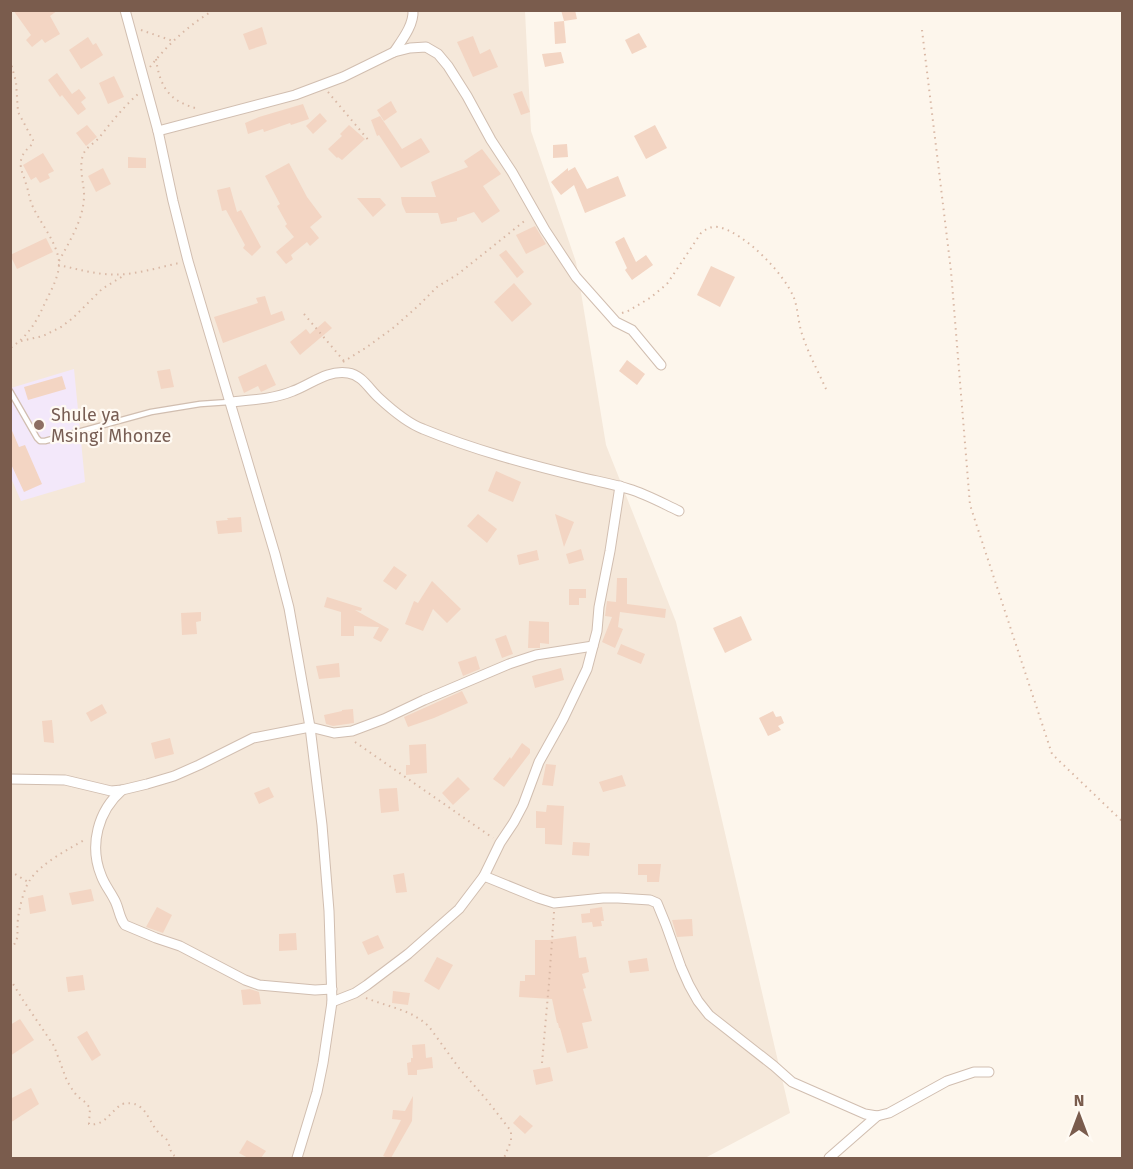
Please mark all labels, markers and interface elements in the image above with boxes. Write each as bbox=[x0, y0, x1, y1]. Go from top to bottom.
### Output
place label: Shule ya Msingi Mhonze bbox=[51, 404, 171, 447]
marker: Shule ya Msingi Mhonze bbox=[32, 418, 46, 432]
north arrow bbox=[1049, 1085, 1109, 1145]
text: N bbox=[1074, 1091, 1084, 1110]

